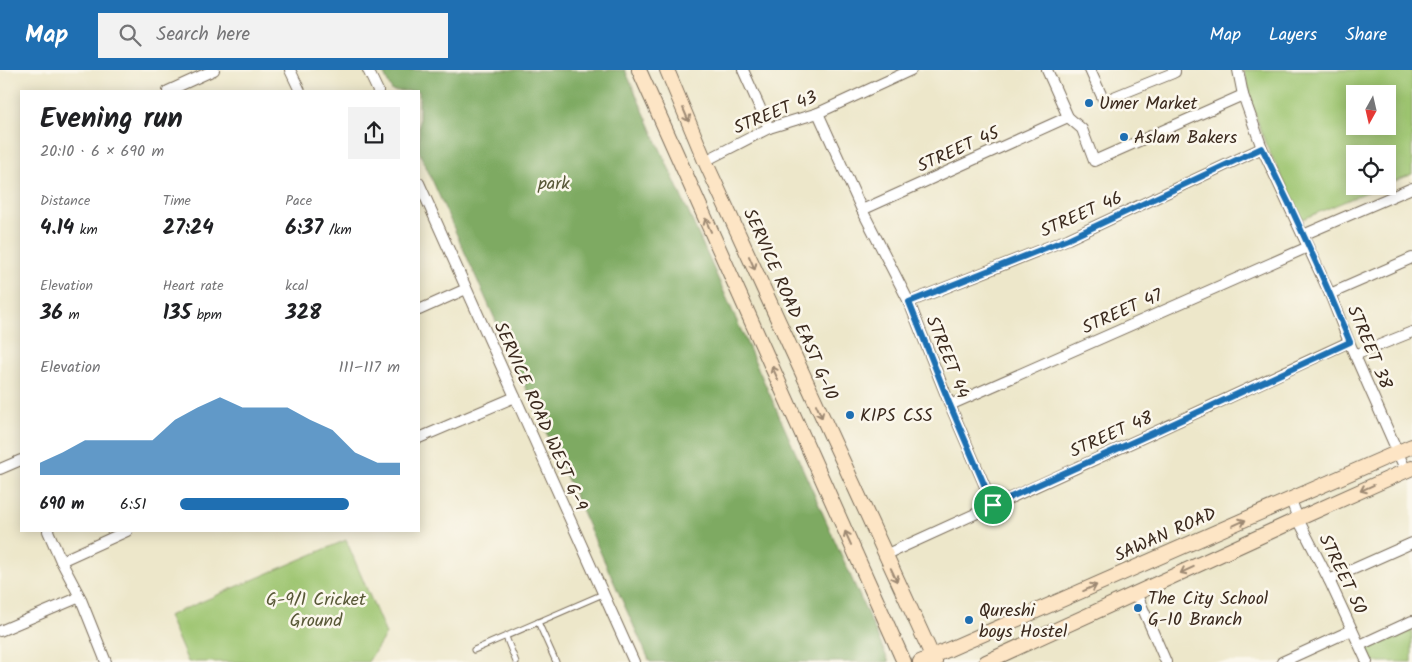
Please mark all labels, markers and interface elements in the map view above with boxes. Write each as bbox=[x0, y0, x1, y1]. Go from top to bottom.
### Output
search box bbox=[98, 13, 448, 58]
text: Map bbox=[25, 16, 68, 55]
text: Search here bbox=[156, 20, 250, 50]
icon: search bbox=[116, 21, 144, 49]
text: Map bbox=[1210, 21, 1241, 50]
text: Layers bbox=[1269, 21, 1317, 50]
text: Share bbox=[1345, 21, 1387, 50]
street label: STREET 43 bbox=[729, 83, 822, 143]
north arrow bbox=[1346, 85, 1396, 135]
map controls bbox=[1346, 85, 1396, 195]
place label: Umer Market bbox=[1099, 90, 1199, 119]
text: Evening run bbox=[40, 97, 183, 142]
marker: Umer Market bbox=[1083, 97, 1095, 109]
button: share bbox=[348, 107, 400, 159]
one-way arrow bbox=[682, 107, 691, 122]
street label: STREET 45 bbox=[913, 119, 1006, 181]
place label: Aslam Bakers bbox=[1134, 124, 1237, 153]
marker: Aslam Bakers bbox=[1118, 131, 1130, 143]
text: 20:10 · 6 × 690 m bbox=[40, 139, 164, 164]
button: locate bbox=[1346, 145, 1396, 195]
park label: park bbox=[537, 170, 570, 199]
street label: STREET 46 bbox=[1036, 184, 1127, 246]
text: Distance bbox=[40, 190, 90, 212]
text: Time bbox=[163, 190, 191, 212]
text: Pace bbox=[285, 190, 312, 212]
street label: SERVICE ROAD EAST G-10 bbox=[734, 204, 845, 405]
text: 4.14 bbox=[40, 212, 74, 245]
text: 27:24 bbox=[163, 212, 214, 245]
text: 6:37 bbox=[285, 212, 323, 245]
one-way arrow bbox=[703, 218, 713, 233]
text: km bbox=[74, 219, 98, 241]
text: /km bbox=[323, 219, 352, 241]
one-way arrow bbox=[748, 255, 758, 270]
text: Elevation bbox=[40, 275, 93, 297]
text: Heart rate bbox=[163, 275, 224, 297]
text: kcal bbox=[285, 275, 308, 297]
street label: STREET 47 bbox=[1078, 281, 1168, 343]
text: 36 bbox=[40, 297, 63, 330]
text: 135 bbox=[163, 297, 191, 330]
text: 328 bbox=[285, 297, 321, 330]
street label: STREET 38 bbox=[1338, 301, 1399, 394]
text: m bbox=[63, 304, 80, 326]
text: bpm bbox=[191, 304, 222, 326]
street label: STREET 44 bbox=[917, 312, 976, 404]
street label: SERVICE ROAD WEST G-9 bbox=[485, 317, 595, 516]
text: Elevation bbox=[40, 355, 101, 380]
text: 111–117 m bbox=[339, 355, 400, 380]
one-way arrow bbox=[769, 366, 779, 381]
place label: KIPS CSS bbox=[860, 402, 933, 431]
one-way arrow bbox=[815, 403, 825, 418]
street label: STREET 48 bbox=[1065, 404, 1158, 467]
marker: KIPS CSS bbox=[844, 409, 856, 421]
pin bbox=[972, 484, 1014, 526]
one-way arrow bbox=[1360, 484, 1375, 494]
icon: arrive bbox=[979, 491, 1007, 519]
text: 690 m bbox=[40, 492, 84, 517]
text: 6:51 bbox=[120, 492, 146, 517]
street label: SAWAN ROAD bbox=[1110, 500, 1222, 571]
one-way arrow bbox=[1231, 517, 1246, 526]
street label: STREET 50 bbox=[1310, 530, 1374, 620]
one-way arrow bbox=[843, 531, 853, 546]
one-way arrow bbox=[1180, 565, 1195, 575]
one-way arrow bbox=[890, 567, 900, 582]
one-way arrow bbox=[1082, 583, 1097, 593]
place label: The City School G-10 Branch bbox=[1148, 585, 1269, 635]
park label: G-9/1 Cricket Ground bbox=[266, 586, 367, 636]
place label: Qureshi boys Hostel bbox=[979, 597, 1068, 647]
marker: The City School G-10 Branch bbox=[1132, 602, 1144, 614]
marker: Qureshi boys Hostel bbox=[963, 614, 975, 626]

